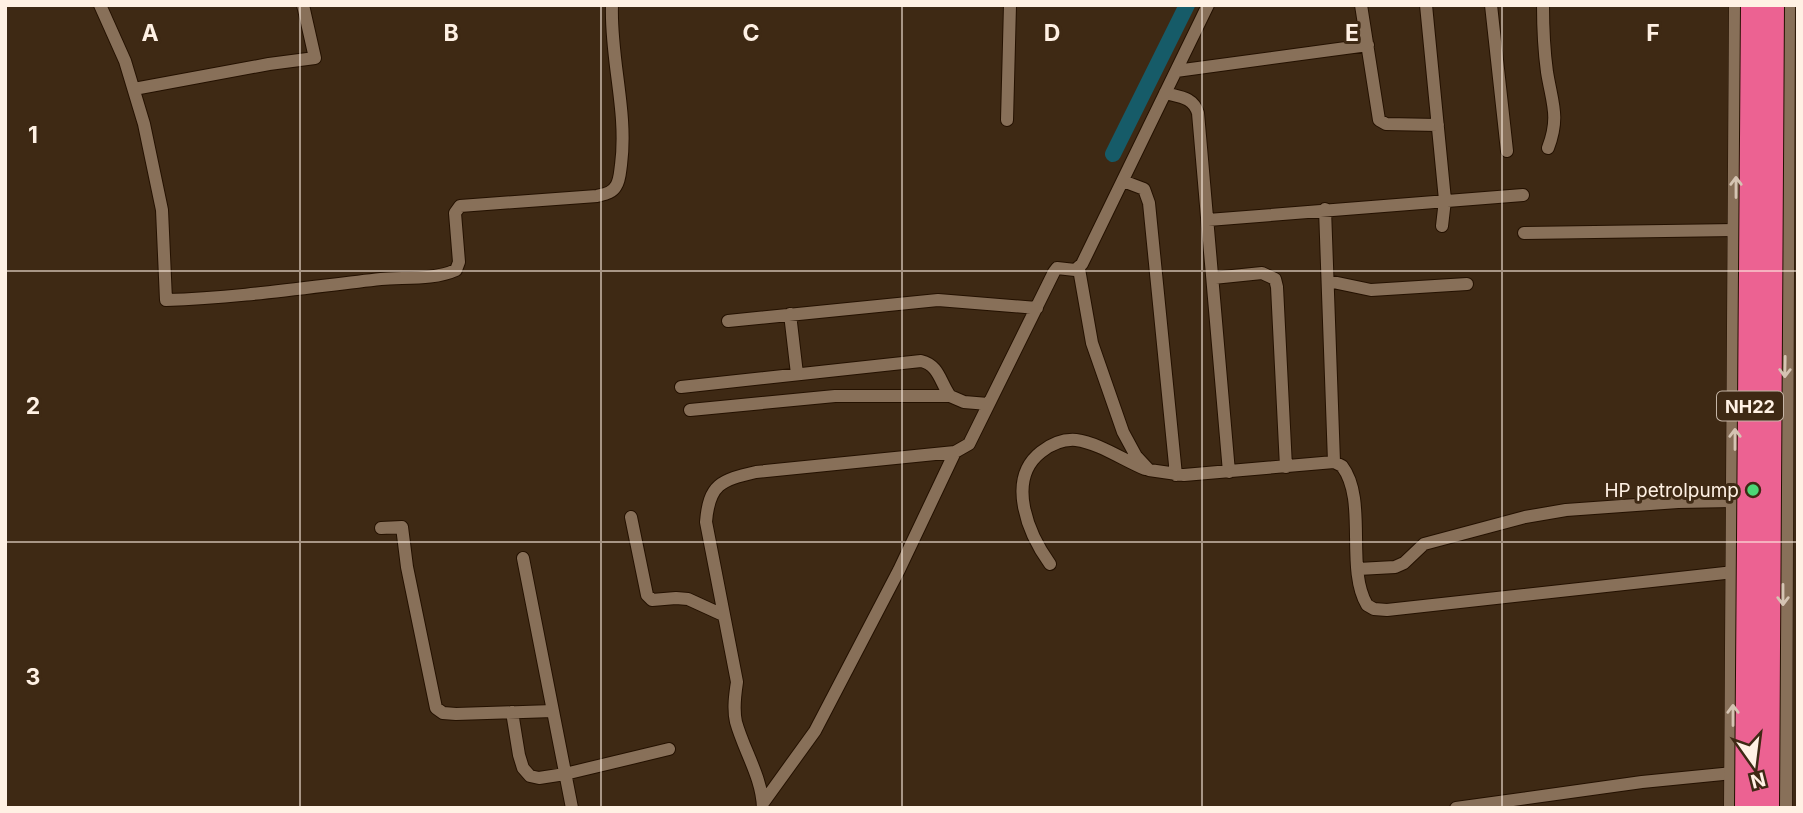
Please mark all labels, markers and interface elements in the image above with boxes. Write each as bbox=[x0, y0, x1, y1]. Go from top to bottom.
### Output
text: A bbox=[141, 19, 159, 47]
text: B bbox=[443, 19, 459, 47]
text: C bbox=[742, 19, 760, 47]
text: D bbox=[1044, 19, 1060, 47]
text: E bbox=[1345, 19, 1359, 47]
text: F bbox=[1646, 19, 1660, 47]
text: 1 bbox=[28, 121, 38, 149]
one-way arrow bbox=[1729, 175, 1743, 198]
one-way arrow bbox=[1778, 356, 1792, 379]
text: 2 bbox=[26, 392, 40, 420]
road number: NH22 bbox=[1717, 392, 1783, 420]
one-way arrow bbox=[1728, 427, 1741, 450]
place label: HP petrolpump bbox=[1604, 479, 1739, 502]
marker: HP petrolpump bbox=[1745, 482, 1761, 498]
one-way arrow bbox=[1776, 583, 1790, 606]
text: 3 bbox=[26, 663, 40, 691]
one-way arrow bbox=[1726, 704, 1740, 727]
north arrow bbox=[1719, 729, 1789, 799]
text: N bbox=[1748, 767, 1768, 793]

